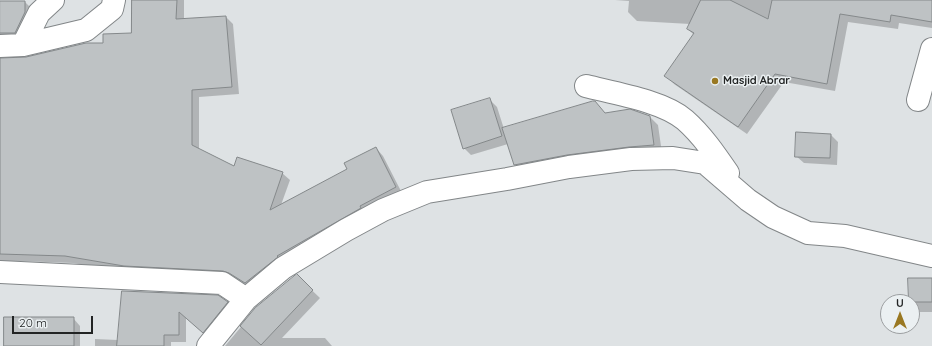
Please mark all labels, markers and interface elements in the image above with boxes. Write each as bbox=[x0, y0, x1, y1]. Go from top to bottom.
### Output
place label: Masjid Abrar bbox=[723, 74, 790, 88]
marker: Masjid Abrar bbox=[710, 76, 720, 86]
north arrow bbox=[880, 294, 920, 334]
text: U bbox=[896, 296, 904, 310]
scale bar bbox=[14, 308, 95, 334]
text: 20 m bbox=[19, 315, 47, 330]

